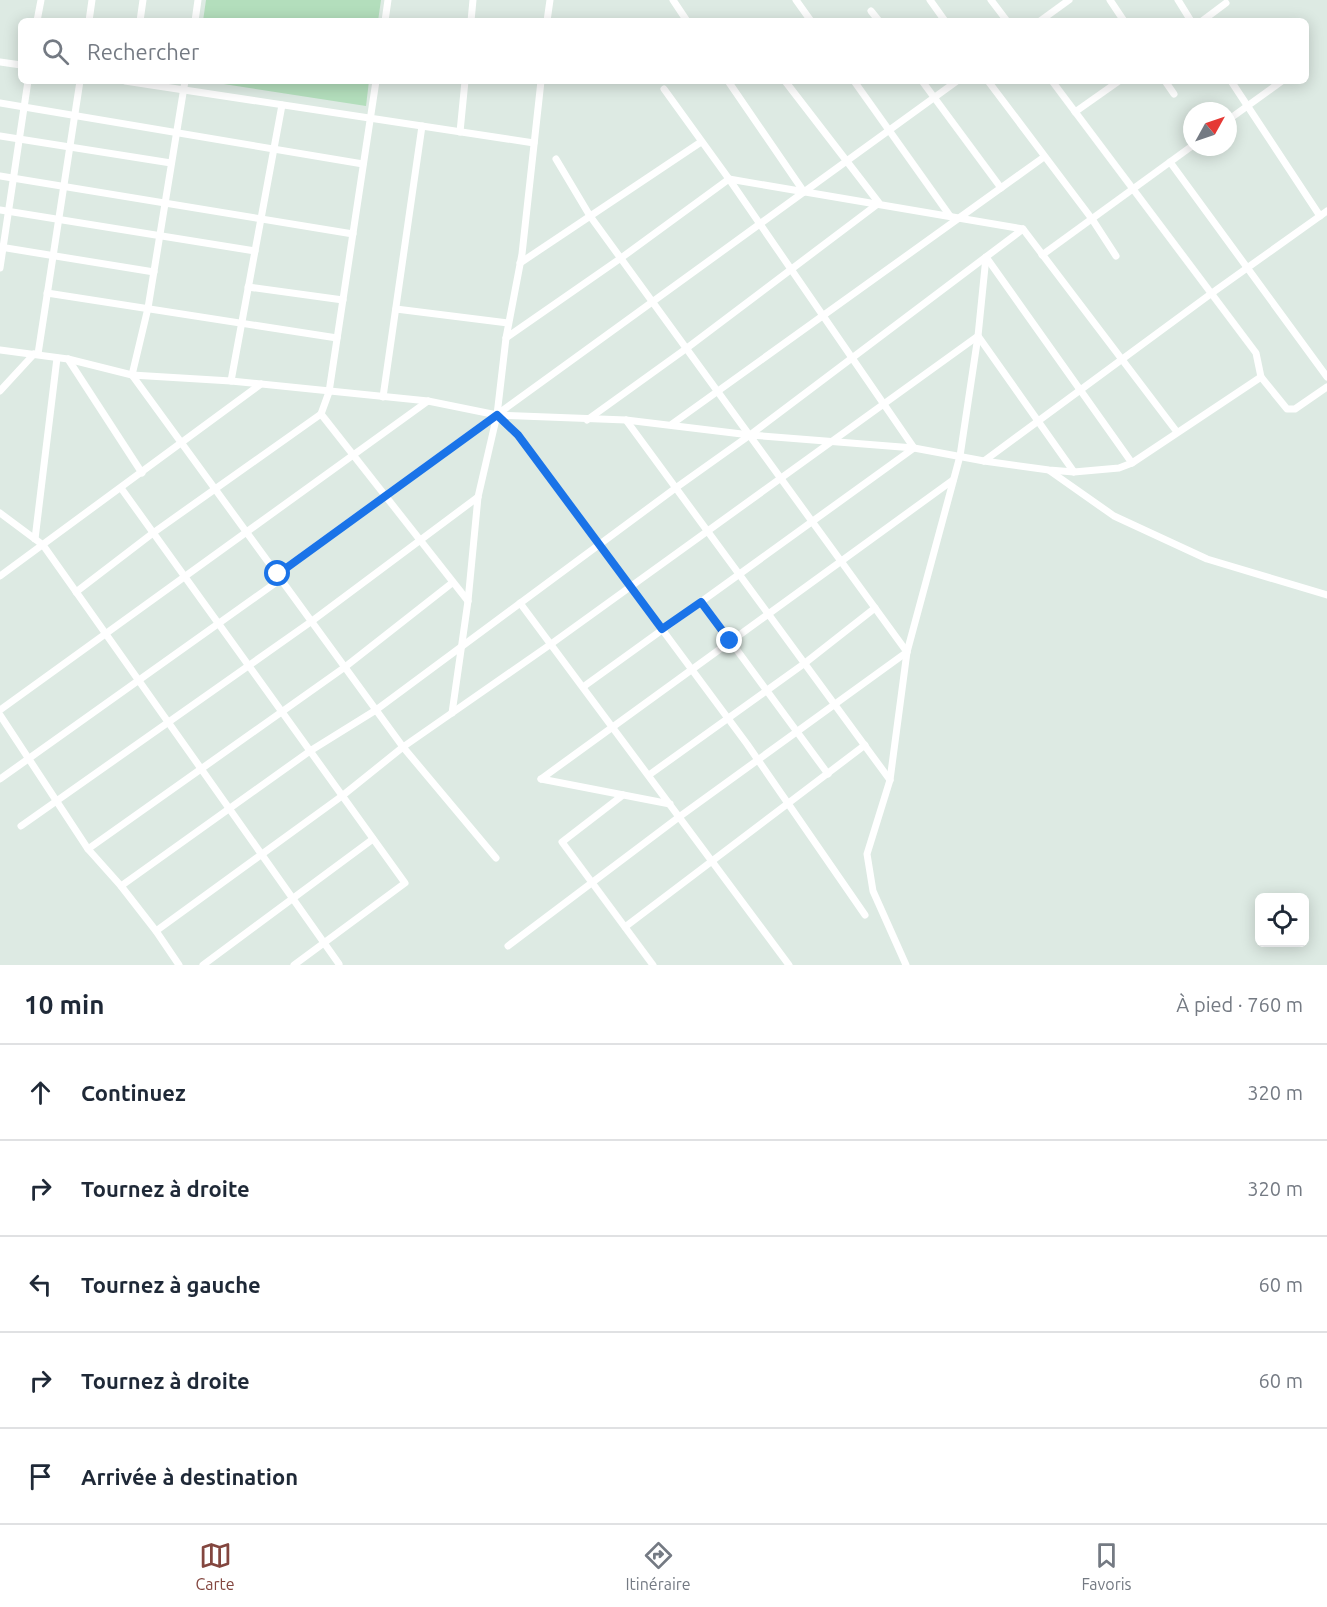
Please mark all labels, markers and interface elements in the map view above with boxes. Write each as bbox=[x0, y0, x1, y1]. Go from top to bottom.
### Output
search box bbox=[18, 18, 1309, 84]
icon: search bbox=[39, 35, 72, 68]
text: Rechercher bbox=[87, 39, 199, 64]
north arrow bbox=[1183, 102, 1237, 156]
route start bbox=[264, 560, 290, 586]
route end bbox=[716, 627, 742, 653]
map controls bbox=[1255, 893, 1309, 947]
button: locate bbox=[1255, 893, 1309, 947]
text: 10 min bbox=[24, 990, 104, 1019]
text: À pied · 760 m bbox=[1176, 993, 1303, 1016]
icon: ahead bbox=[24, 1076, 57, 1109]
text: Continuez bbox=[81, 1080, 186, 1105]
text: 320 m bbox=[1247, 1081, 1303, 1104]
icon: right bbox=[24, 1172, 57, 1205]
text: Tournez à droite bbox=[81, 1176, 250, 1201]
text: 320 m bbox=[1247, 1177, 1303, 1200]
icon: left bbox=[24, 1268, 57, 1301]
text: Tournez à gauche bbox=[81, 1272, 261, 1297]
text: 60 m bbox=[1259, 1273, 1303, 1296]
icon: right bbox=[24, 1364, 57, 1397]
text: Tournez à droite bbox=[81, 1368, 250, 1393]
text: 60 m bbox=[1259, 1369, 1303, 1392]
icon: arrive bbox=[24, 1460, 57, 1493]
text: Arrivée à destination bbox=[81, 1464, 298, 1489]
tab: Carte bbox=[195, 1539, 235, 1593]
tab: Itinéraire bbox=[625, 1539, 691, 1593]
tab: Favoris bbox=[1082, 1539, 1132, 1593]

